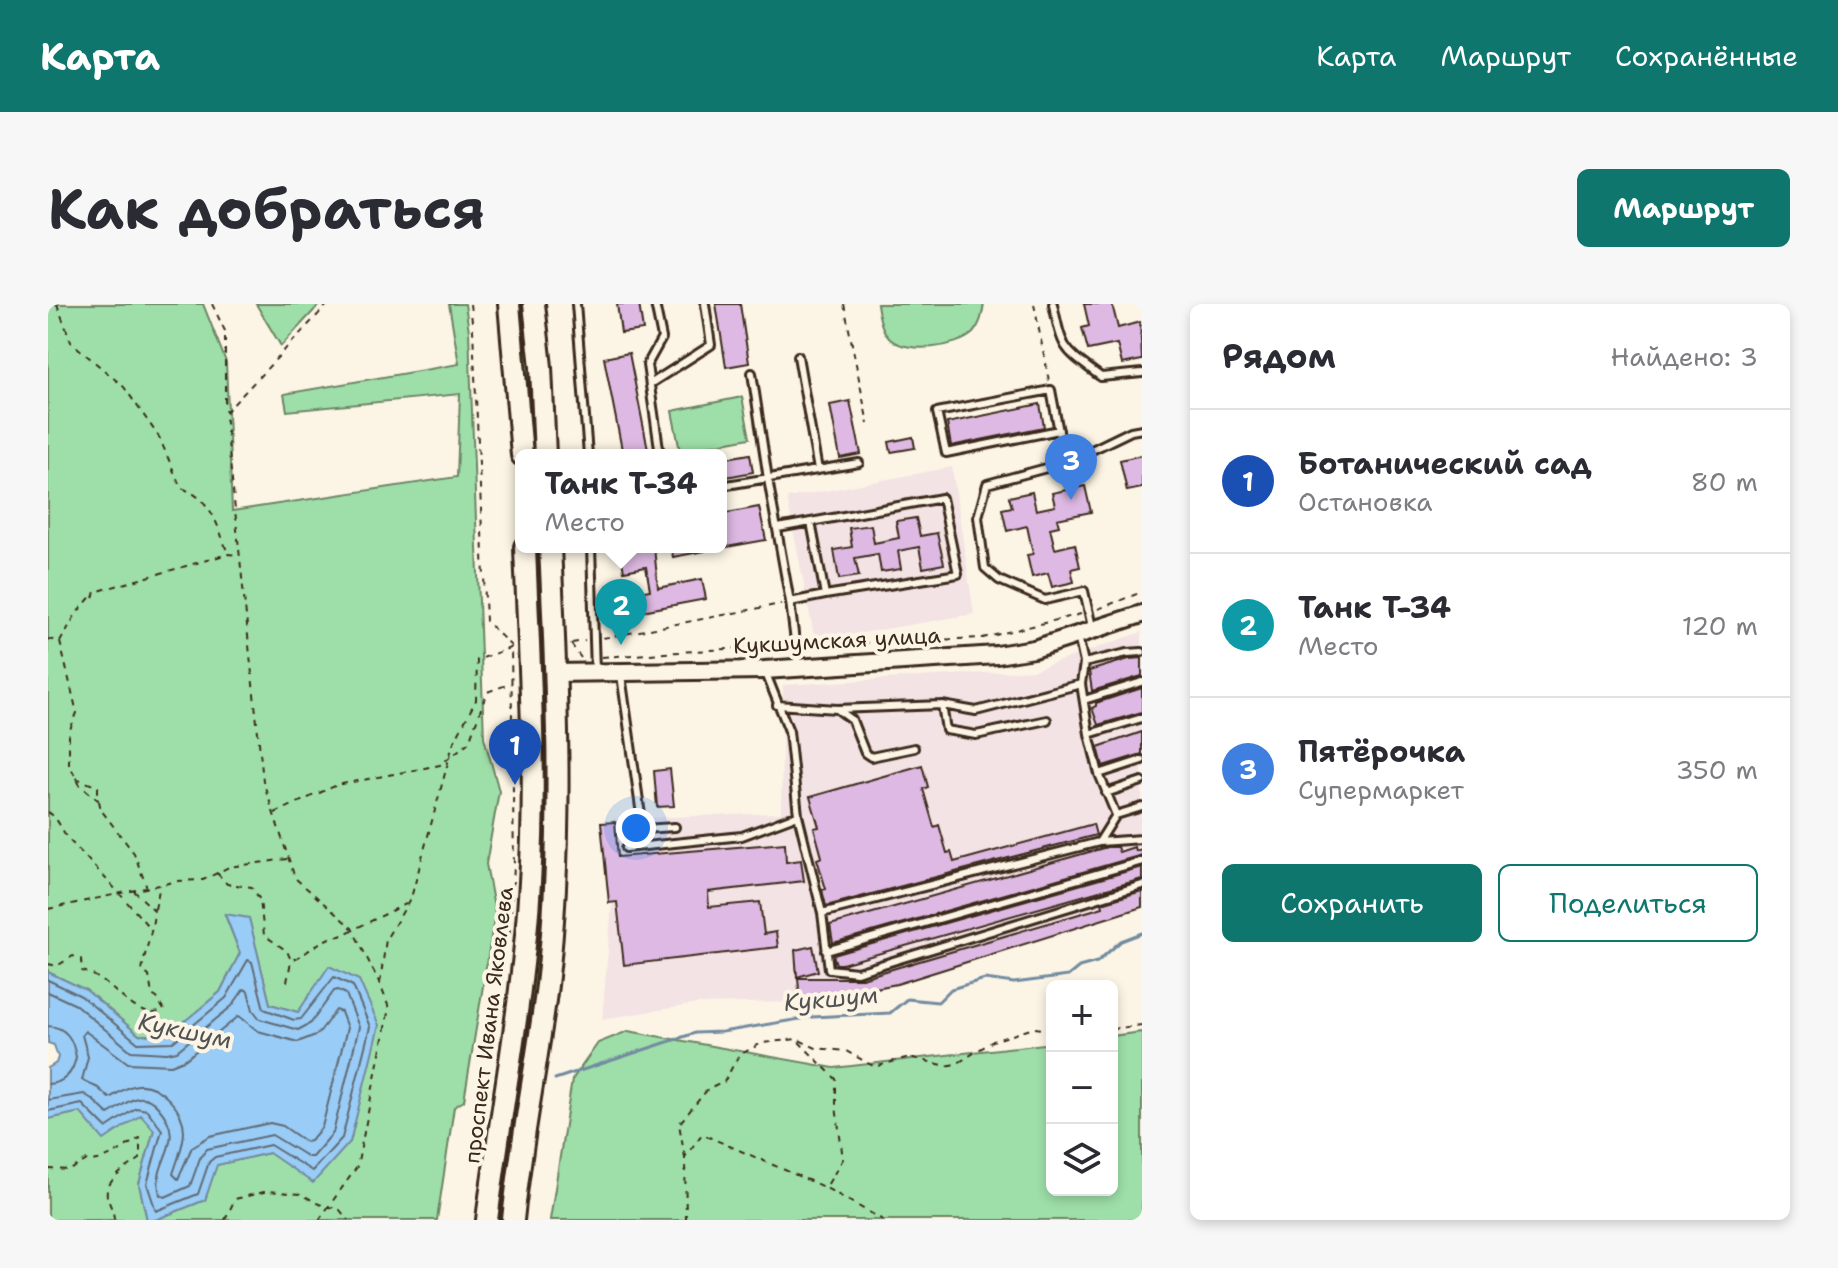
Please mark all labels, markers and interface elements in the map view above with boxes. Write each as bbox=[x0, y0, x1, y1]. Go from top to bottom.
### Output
text: Карта bbox=[40, 31, 160, 82]
text: Карта bbox=[1316, 37, 1396, 75]
text: Маршрут bbox=[1440, 37, 1571, 75]
text: Сохранённые bbox=[1615, 37, 1798, 75]
button: Маршрут bbox=[1577, 169, 1790, 247]
text: Как добраться bbox=[48, 171, 485, 246]
text: Рядом bbox=[1222, 333, 1336, 379]
text: Найдено: 3 bbox=[1611, 339, 1758, 374]
pin: 3 bbox=[1045, 434, 1097, 500]
text: Ботанический сад bbox=[1298, 443, 1592, 484]
popup bbox=[515, 449, 727, 553]
text: Танк Т-34 bbox=[544, 463, 698, 504]
text: 1 bbox=[1242, 464, 1254, 499]
text: 80 m bbox=[1691, 464, 1758, 499]
text: Остановка bbox=[1298, 484, 1433, 519]
text: Место bbox=[544, 504, 625, 539]
pin: 2 bbox=[595, 579, 647, 645]
text: Танк Т-34 bbox=[1298, 587, 1451, 628]
text: 2 bbox=[1239, 608, 1257, 643]
text: 120 m bbox=[1682, 608, 1758, 643]
street label: Кукшумская улица bbox=[732, 621, 942, 660]
text: Место bbox=[1298, 628, 1379, 663]
pin: 1 bbox=[489, 719, 541, 785]
text: Пятёрочка bbox=[1298, 731, 1465, 772]
text: 3 bbox=[1239, 752, 1257, 787]
text: 350 m bbox=[1675, 752, 1758, 787]
text: Супермаркет bbox=[1298, 772, 1464, 807]
your location bbox=[616, 808, 656, 848]
button: Сохранить bbox=[1222, 864, 1482, 942]
button: Поделиться bbox=[1498, 864, 1758, 942]
street label: проспект Ивана Яковлева bbox=[457, 885, 520, 1165]
water label: Кукшум bbox=[782, 979, 880, 1019]
map controls bbox=[1046, 980, 1118, 1196]
button: + bbox=[1046, 980, 1118, 1052]
water label: Кукшум bbox=[135, 1005, 235, 1057]
button: − bbox=[1046, 1052, 1118, 1124]
button: layers bbox=[1046, 1124, 1118, 1196]

